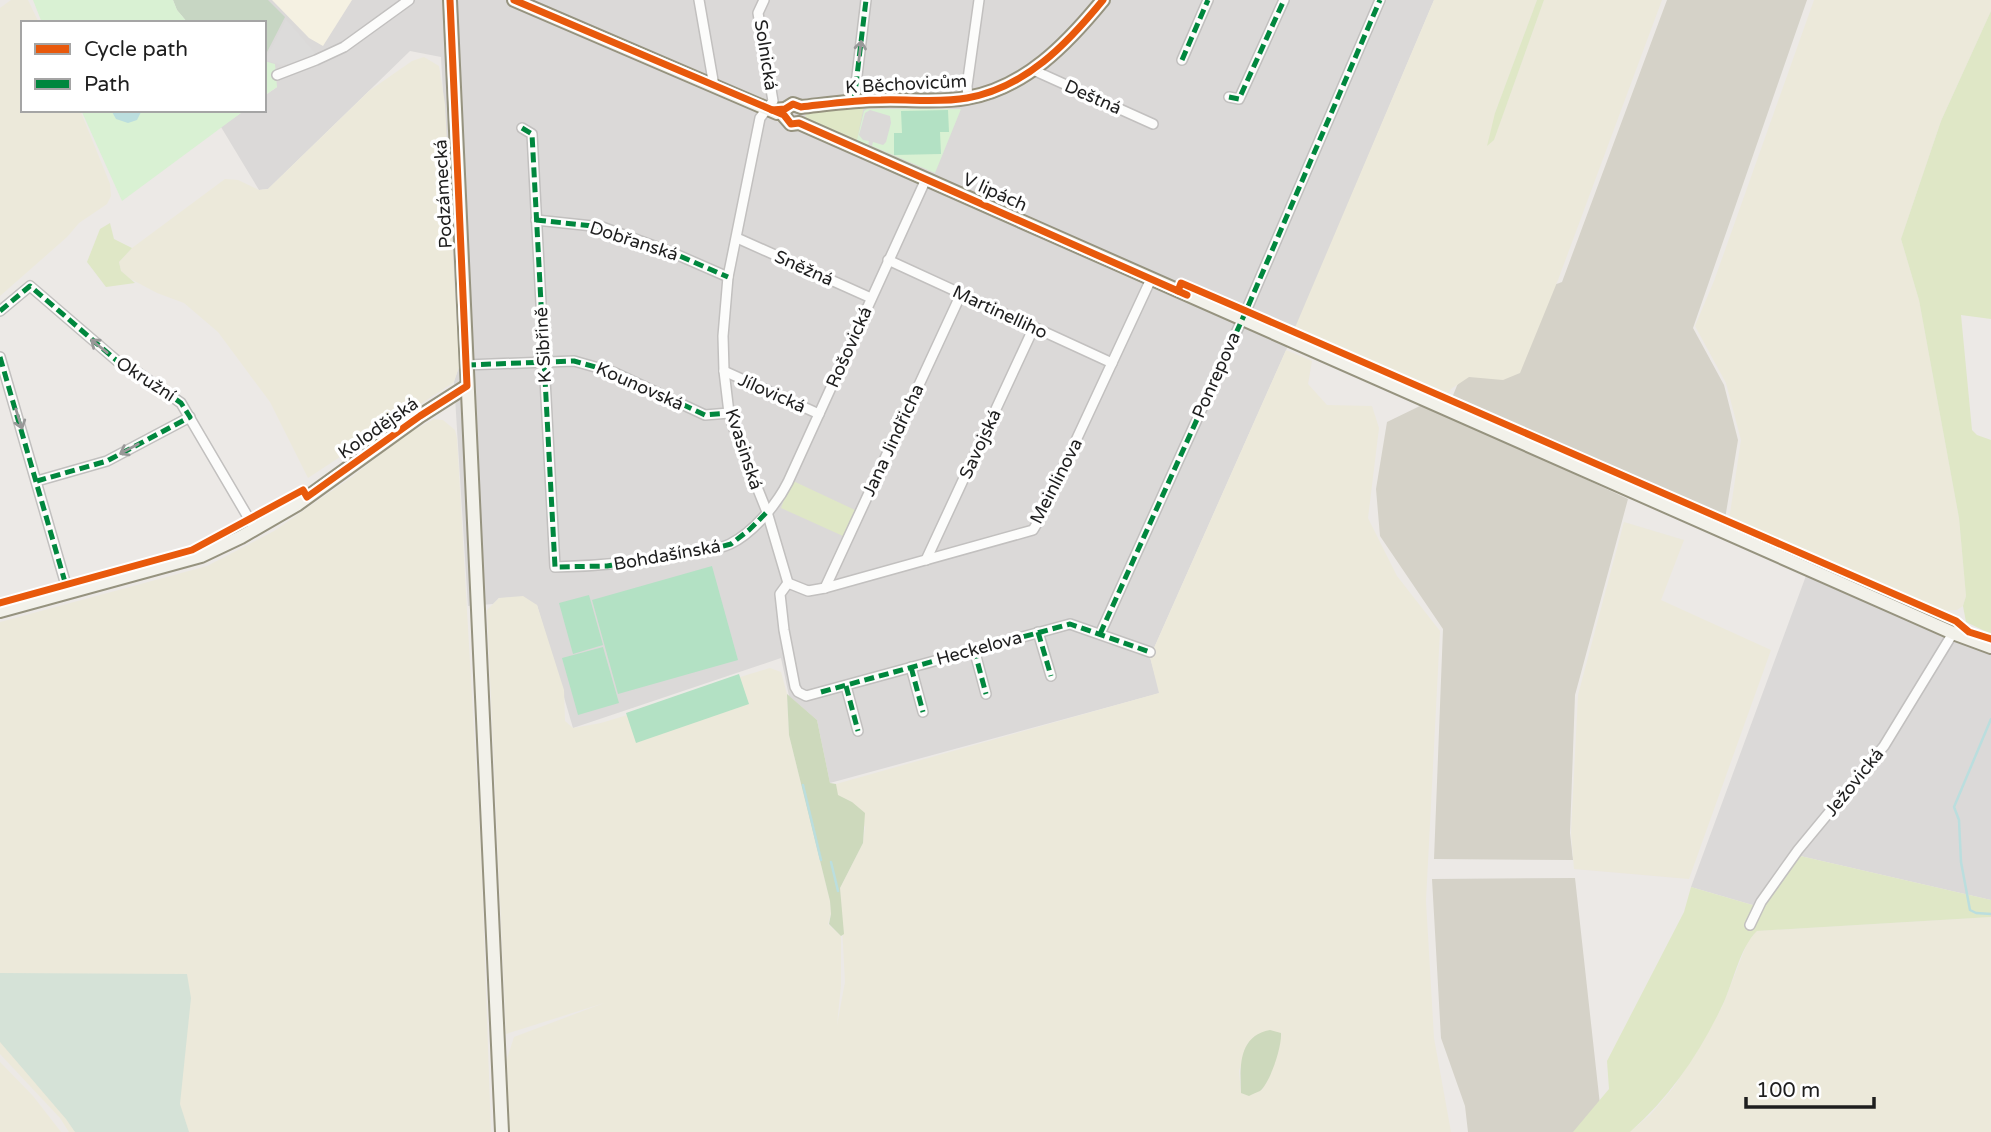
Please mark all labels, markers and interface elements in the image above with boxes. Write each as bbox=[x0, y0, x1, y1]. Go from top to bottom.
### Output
street label: Solnická bbox=[750, 18, 782, 92]
legend bbox=[21, 21, 266, 112]
text: Cycle path bbox=[84, 37, 188, 62]
one-way arrow bbox=[854, 40, 867, 63]
street label: K Běchovicům bbox=[845, 70, 967, 98]
text: Path bbox=[84, 72, 130, 97]
street label: Deštná bbox=[1061, 75, 1125, 119]
street label: Podzámecká bbox=[429, 139, 457, 249]
street label: V lipách bbox=[959, 168, 1031, 216]
street label: Dobřanská bbox=[587, 216, 681, 266]
street label: Sněžná bbox=[771, 245, 837, 291]
street label: Martinelliho bbox=[949, 280, 1051, 344]
street label: Rošovická bbox=[821, 303, 877, 391]
street label: K Sibřině bbox=[530, 306, 556, 384]
street label: Ponrepova bbox=[1187, 328, 1245, 422]
one-way arrow bbox=[90, 339, 108, 354]
street label: Okružní bbox=[112, 352, 180, 407]
street label: Kounovská bbox=[593, 357, 687, 415]
street label: Jílovická bbox=[735, 368, 809, 418]
street label: Jana Jindřicha bbox=[857, 380, 929, 500]
street label: Kolodějská bbox=[334, 392, 422, 464]
street label: Kvasinská bbox=[721, 406, 767, 492]
street label: Savojská bbox=[954, 406, 1006, 482]
one-way arrow bbox=[13, 407, 26, 429]
street label: Meinlinova bbox=[1025, 435, 1087, 527]
one-way arrow bbox=[120, 442, 140, 456]
street label: Bohdašínská bbox=[612, 535, 722, 575]
street label: Heckelova bbox=[934, 626, 1024, 670]
street label: Ježovická bbox=[1820, 743, 1888, 821]
scale bar bbox=[1746, 1066, 1874, 1110]
text: 100 m bbox=[1756, 1078, 1820, 1103]

